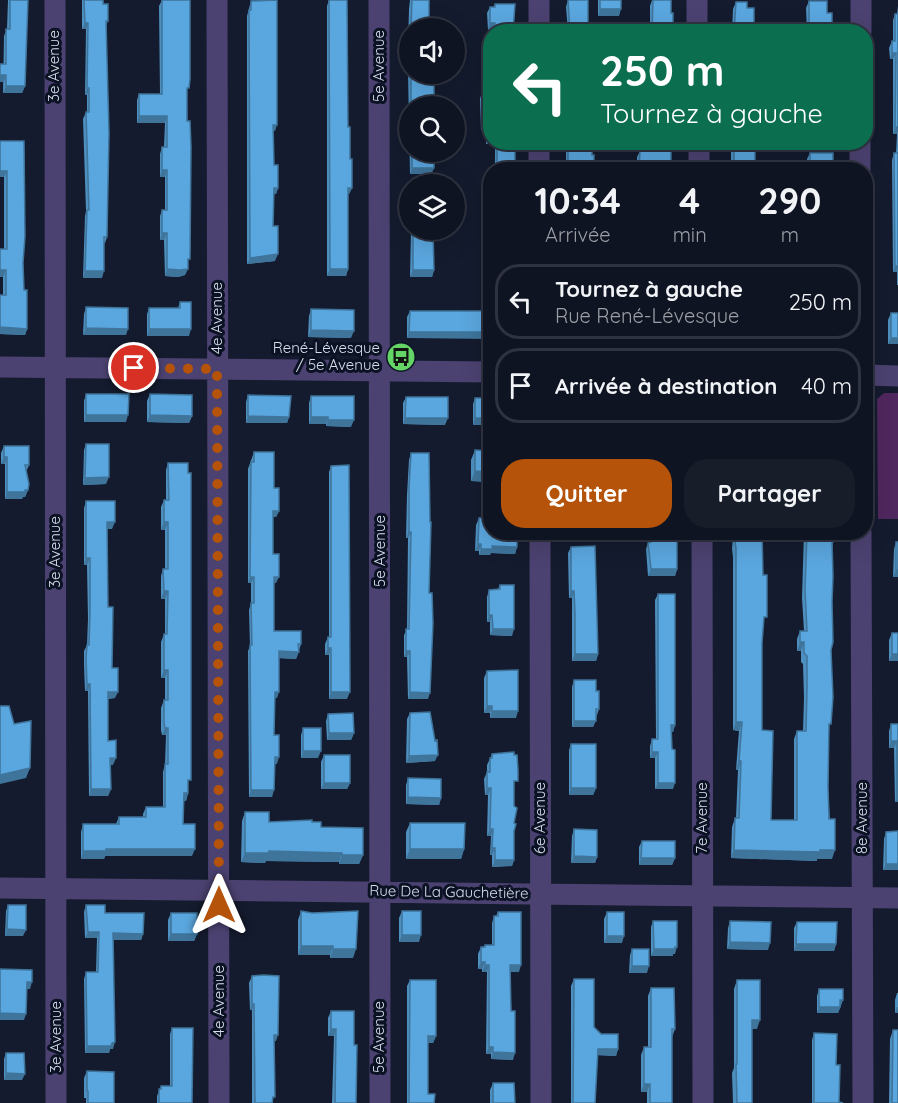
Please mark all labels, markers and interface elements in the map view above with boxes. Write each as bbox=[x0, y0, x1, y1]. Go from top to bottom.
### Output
map controls bbox=[399, 18, 465, 240]
button: sound bbox=[399, 18, 465, 84]
street label: 3e Avenue bbox=[44, 30, 63, 102]
street label: 5e Avenue bbox=[369, 30, 388, 102]
text: 250 m bbox=[600, 44, 724, 97]
icon: left bbox=[501, 48, 579, 126]
button: search bbox=[399, 96, 465, 162]
text: Tournez à gauche bbox=[600, 96, 823, 130]
button: layers bbox=[399, 174, 465, 240]
text: 10:34 bbox=[535, 178, 621, 223]
text: 4 bbox=[679, 178, 700, 223]
text: 290 bbox=[758, 178, 821, 223]
text: Arrivée bbox=[545, 222, 611, 247]
text: min bbox=[673, 222, 707, 247]
text: m bbox=[781, 222, 799, 247]
text: Tournez à gauche bbox=[555, 275, 743, 303]
street label: 4e Avenue bbox=[207, 282, 226, 354]
icon: left bbox=[504, 285, 537, 318]
text: 250 m bbox=[789, 288, 852, 316]
text: Rue René-Lévesque bbox=[555, 303, 739, 328]
place label: René-Lévesque / 5e Avenue bbox=[273, 338, 380, 374]
bus stop icon: René-Lévesque / 5e Avenue bbox=[385, 341, 417, 373]
pin bbox=[108, 342, 159, 393]
icon: arrive bbox=[117, 351, 150, 384]
icon: arrive bbox=[504, 369, 537, 402]
text: Arrivée à destination bbox=[555, 372, 777, 400]
text: 40 m bbox=[801, 372, 852, 400]
button: Quitter bbox=[501, 459, 672, 528]
button: Partager bbox=[684, 459, 855, 528]
street label: 5e Avenue bbox=[370, 515, 389, 587]
street label: 3e Avenue bbox=[45, 516, 64, 588]
street label: 6e Avenue bbox=[530, 782, 549, 854]
street label: 7e Avenue bbox=[692, 782, 711, 854]
street label: 8e Avenue bbox=[852, 782, 871, 854]
position arrow bbox=[187, 873, 251, 937]
street label: Rue De La Gauchetière bbox=[369, 881, 529, 902]
street label: 4e Avenue bbox=[209, 965, 228, 1037]
street label: 3e Avenue bbox=[46, 1001, 65, 1073]
street label: 5e Avenue bbox=[369, 1001, 388, 1073]

